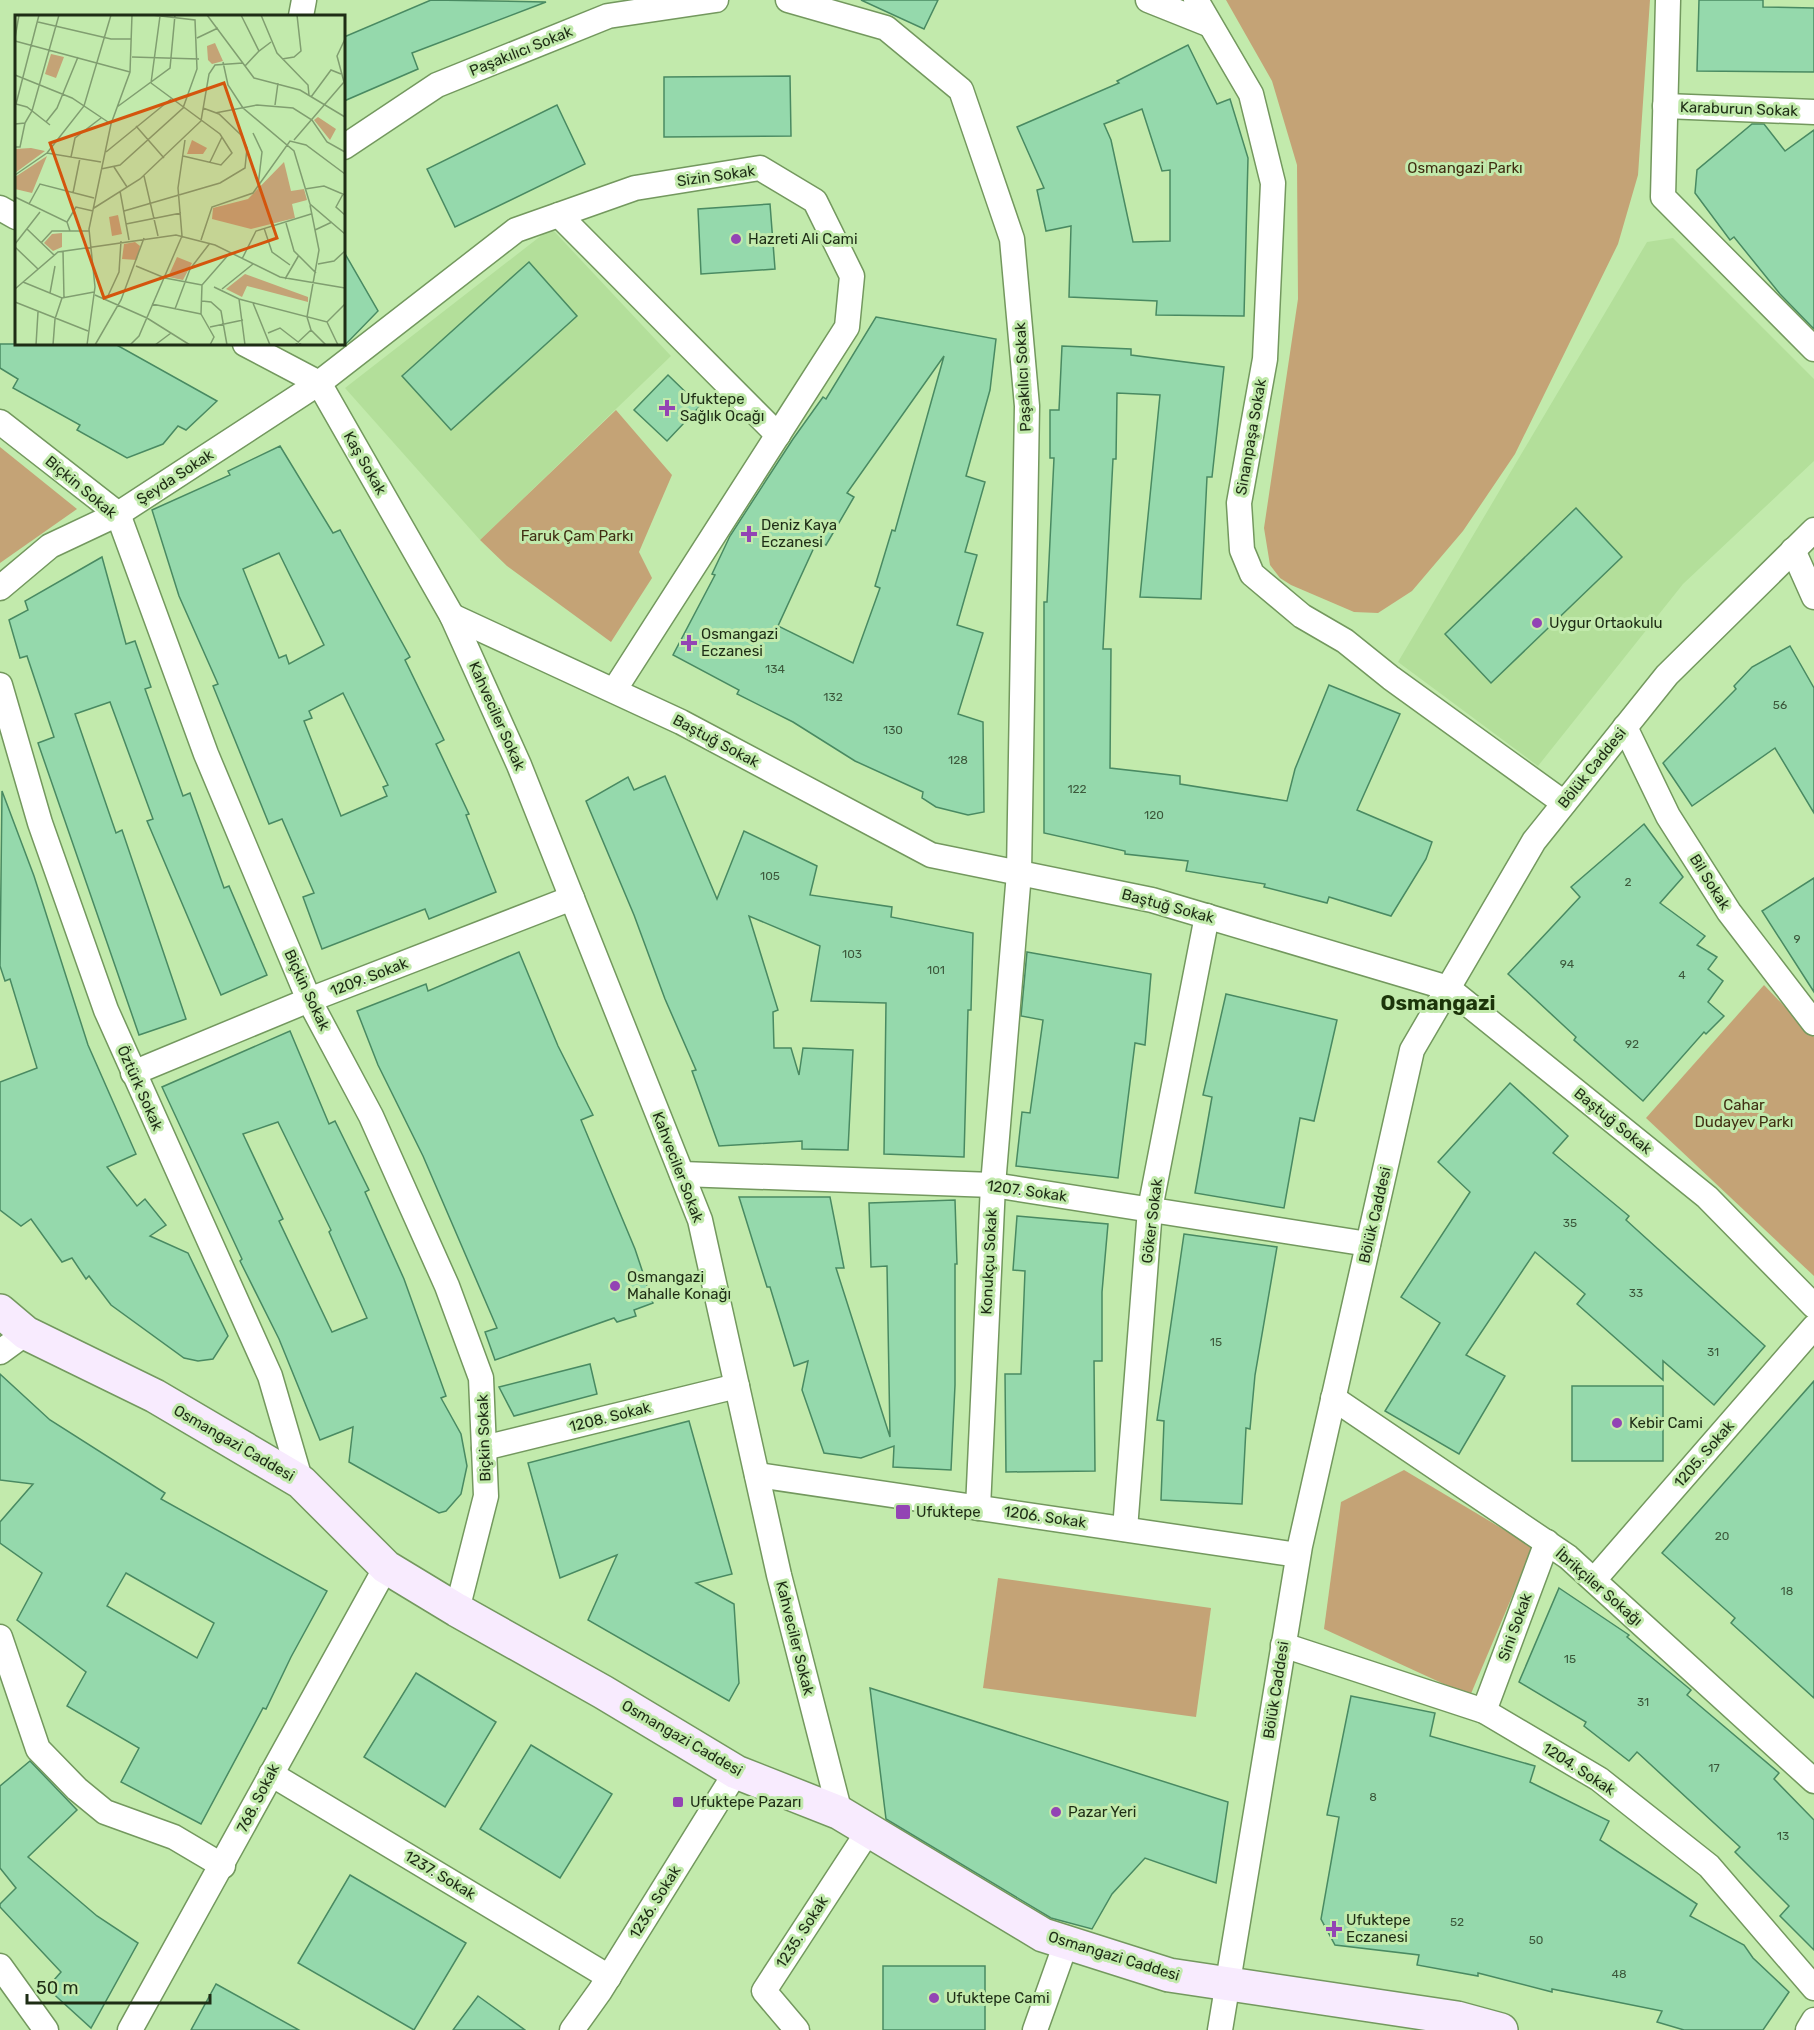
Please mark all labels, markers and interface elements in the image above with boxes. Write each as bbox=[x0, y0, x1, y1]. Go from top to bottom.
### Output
inset map bbox=[15, 15, 345, 345]
street label: Paşakılıcı Sokak bbox=[467, 22, 575, 80]
street label: Karaburun Sokak bbox=[1680, 98, 1799, 120]
park label: Osmangazi Parkı bbox=[1407, 159, 1523, 177]
street label: Sizin Sokak bbox=[676, 162, 756, 190]
place label: Hazreti Ali Cami bbox=[748, 230, 858, 248]
marker: Hazreti Ali Cami bbox=[729, 232, 743, 246]
street label: Paşakılıcı Sokak bbox=[1011, 322, 1035, 432]
street label: Sinanpaşa Sokak bbox=[1232, 377, 1270, 497]
place label: Ufuktepe Sağlık Ocağı bbox=[680, 390, 764, 425]
marker: Ufuktepe Sağlık Ocağı bbox=[658, 399, 676, 417]
street label: Kaş Sokak bbox=[340, 428, 390, 498]
street label: Şeyda Sokak bbox=[133, 445, 217, 508]
street label: Biçkin Sokak bbox=[42, 452, 121, 522]
place label: Deniz Kaya Eczanesi bbox=[761, 516, 837, 551]
park label: Faruk Çam Parkı bbox=[521, 527, 633, 545]
marker: Deniz Kaya Eczanesi bbox=[742, 527, 756, 541]
place label: Uygur Ortaokulu bbox=[1549, 614, 1663, 632]
marker: Uygur Ortaokulu bbox=[1530, 616, 1544, 630]
place label: Osmangazi Eczanesi bbox=[701, 625, 778, 660]
marker: Osmangazi Eczanesi bbox=[682, 636, 696, 650]
street label: Kahveciler Sokak bbox=[465, 659, 529, 773]
house number: 134 bbox=[765, 662, 785, 676]
house number: 132 bbox=[823, 690, 843, 704]
house number: 56 bbox=[1773, 698, 1787, 712]
street label: Baştuğ Sokak bbox=[670, 711, 762, 771]
house number: 130 bbox=[883, 723, 903, 737]
street label: Bölük Caddesi bbox=[1554, 724, 1630, 812]
house number: 128 bbox=[948, 753, 968, 767]
house number: 122 bbox=[1067, 782, 1087, 796]
house number: 120 bbox=[1144, 808, 1164, 822]
street label: Bil Sokak bbox=[1686, 851, 1734, 913]
house number: 105 bbox=[760, 869, 780, 883]
house number: 2 bbox=[1624, 875, 1632, 889]
street label: Baştuğ Sokak bbox=[1120, 885, 1216, 927]
house number: 9 bbox=[1793, 932, 1801, 946]
street label: Biçkin Sokak bbox=[280, 946, 334, 1034]
house number: 103 bbox=[842, 947, 862, 961]
street label: 1209. Sokak bbox=[328, 954, 411, 1000]
house number: 94 bbox=[1560, 957, 1575, 971]
house number: 101 bbox=[927, 963, 945, 977]
house number: 4 bbox=[1678, 968, 1686, 982]
district label: Osmangazi bbox=[1380, 990, 1496, 1015]
house number: 92 bbox=[1625, 1037, 1639, 1051]
street label: Öztürk Sokak bbox=[113, 1043, 167, 1134]
street label: Baştuğ Sokak bbox=[1570, 1084, 1656, 1158]
park label: Cahar Dudayev Parkı bbox=[1695, 1096, 1793, 1131]
street label: Kahveciler Sokak bbox=[649, 1109, 707, 1225]
street label: Bölük Caddesi bbox=[1355, 1165, 1395, 1265]
street label: 1207. Sokak bbox=[986, 1176, 1068, 1206]
street label: Göker Sokak bbox=[1138, 1177, 1166, 1264]
street label: Konukçu Sokak bbox=[977, 1209, 1001, 1315]
house number: 35 bbox=[1563, 1216, 1577, 1230]
place label: Osmangazi Mahalle Konağı bbox=[627, 1268, 731, 1303]
marker: Osmangazi Mahalle Konağı bbox=[608, 1279, 622, 1293]
house number: 33 bbox=[1629, 1286, 1643, 1300]
house number: 15 bbox=[1210, 1335, 1222, 1349]
house number: 31 bbox=[1707, 1345, 1719, 1359]
street label: Biçkin Sokak bbox=[473, 1394, 495, 1482]
street label: 1208. Sokak bbox=[567, 1398, 653, 1436]
street label: Osmangazi Caddesi bbox=[170, 1401, 298, 1485]
place label: Kebir Cami bbox=[1629, 1414, 1703, 1432]
marker: Kebir Cami bbox=[1610, 1416, 1624, 1430]
street label: 1205. Sokak bbox=[1670, 1417, 1738, 1491]
street label: 1206. Sokak bbox=[1003, 1502, 1087, 1532]
marker: Ufuktepe bbox=[894, 1503, 912, 1521]
place label: Ufuktepe bbox=[916, 1503, 981, 1521]
house number: 20 bbox=[1715, 1529, 1729, 1543]
street label: İbrikçiler Sokağı bbox=[1552, 1544, 1646, 1630]
street label: Kahveciler Sokak bbox=[772, 1579, 818, 1697]
house number: 18 bbox=[1781, 1584, 1793, 1598]
street label: Sini Sokak bbox=[1494, 1590, 1536, 1663]
street label: Bölük Caddesi bbox=[1259, 1640, 1293, 1740]
house number: 15 bbox=[1564, 1652, 1576, 1666]
house number: 31 bbox=[1637, 1695, 1649, 1709]
street label: Osmangazi Caddesi bbox=[618, 1696, 746, 1780]
street label: 1204. Sokak bbox=[1539, 1739, 1619, 1799]
street label: 768. Sokak bbox=[233, 1760, 283, 1835]
house number: 17 bbox=[1708, 1761, 1720, 1775]
house number: 8 bbox=[1369, 1790, 1377, 1804]
place label: Ufuktepe Pazarı bbox=[690, 1793, 801, 1811]
marker: Ufuktepe Pazarı bbox=[671, 1795, 685, 1809]
place label: Pazar Yeri bbox=[1068, 1803, 1136, 1821]
marker: Pazar Yeri bbox=[1049, 1805, 1063, 1819]
house number: 13 bbox=[1777, 1829, 1789, 1843]
street label: 1237. Sokak bbox=[401, 1847, 479, 1903]
street label: 1236. Sokak bbox=[626, 1862, 685, 1942]
street label: 1235. Sokak bbox=[772, 1892, 832, 1971]
place label: Ufuktepe Eczanesi bbox=[1346, 1911, 1411, 1946]
house number: 52 bbox=[1450, 1915, 1464, 1929]
marker: Ufuktepe Eczanesi bbox=[1327, 1922, 1341, 1936]
street label: Osmangazi Caddesi bbox=[1046, 1927, 1182, 1985]
house number: 50 bbox=[1529, 1933, 1543, 1947]
scale bar bbox=[27, 1967, 210, 2005]
house number: 48 bbox=[1611, 1967, 1627, 1981]
text: 50 m bbox=[36, 1977, 79, 1999]
place label: Ufuktepe Cami bbox=[946, 1989, 1050, 2007]
marker: Ufuktepe Cami bbox=[927, 1991, 941, 2005]

